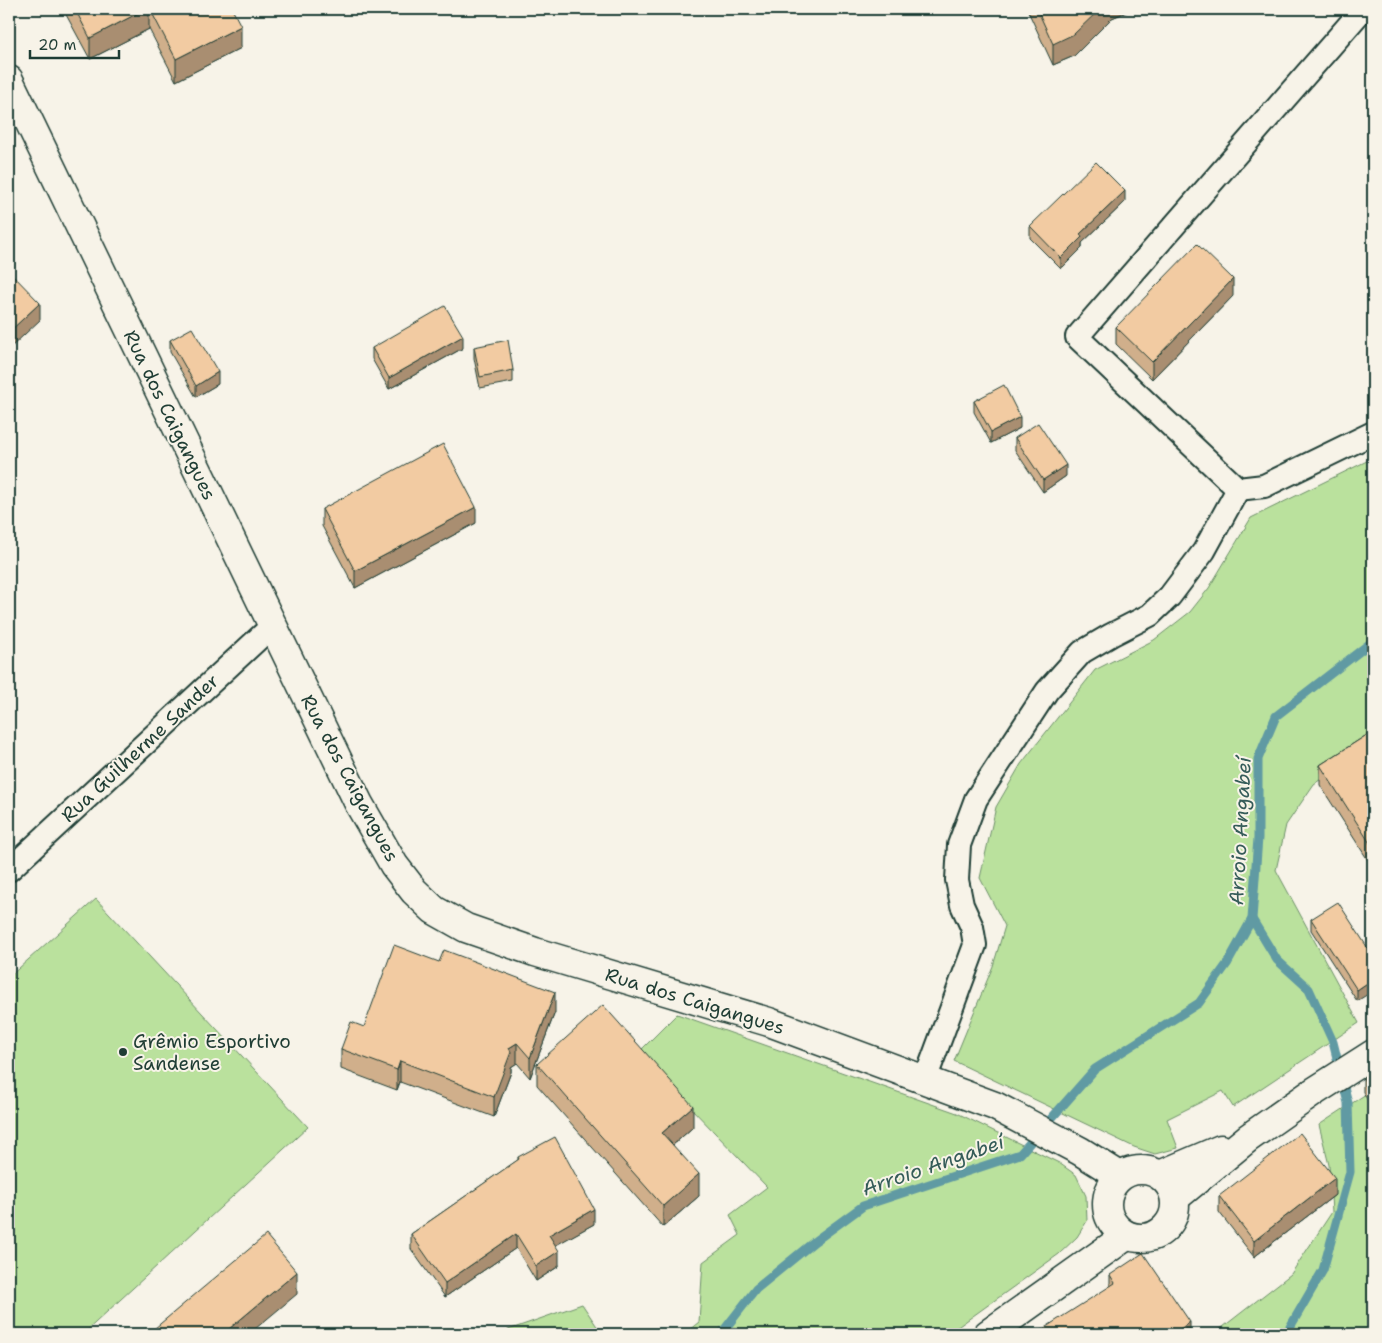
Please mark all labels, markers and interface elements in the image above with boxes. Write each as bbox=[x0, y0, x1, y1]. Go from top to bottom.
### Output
scale bar bbox=[30, 28, 119, 60]
text: 20 m bbox=[38, 35, 77, 55]
street label: Rua dos Caigangues bbox=[118, 326, 222, 504]
street label: Rua Guilherme Sander bbox=[56, 668, 224, 828]
street label: Rua dos Caigangues bbox=[295, 690, 405, 866]
water label: Arroio Angabeí bbox=[1223, 754, 1257, 906]
street label: Rua dos Caigangues bbox=[602, 962, 788, 1040]
place label: Grêmio Esportivo Sandense bbox=[133, 1029, 291, 1076]
marker: Grêmio Esportivo Sandense bbox=[117, 1046, 129, 1058]
water label: Arroio Angabeí bbox=[859, 1128, 1010, 1201]

